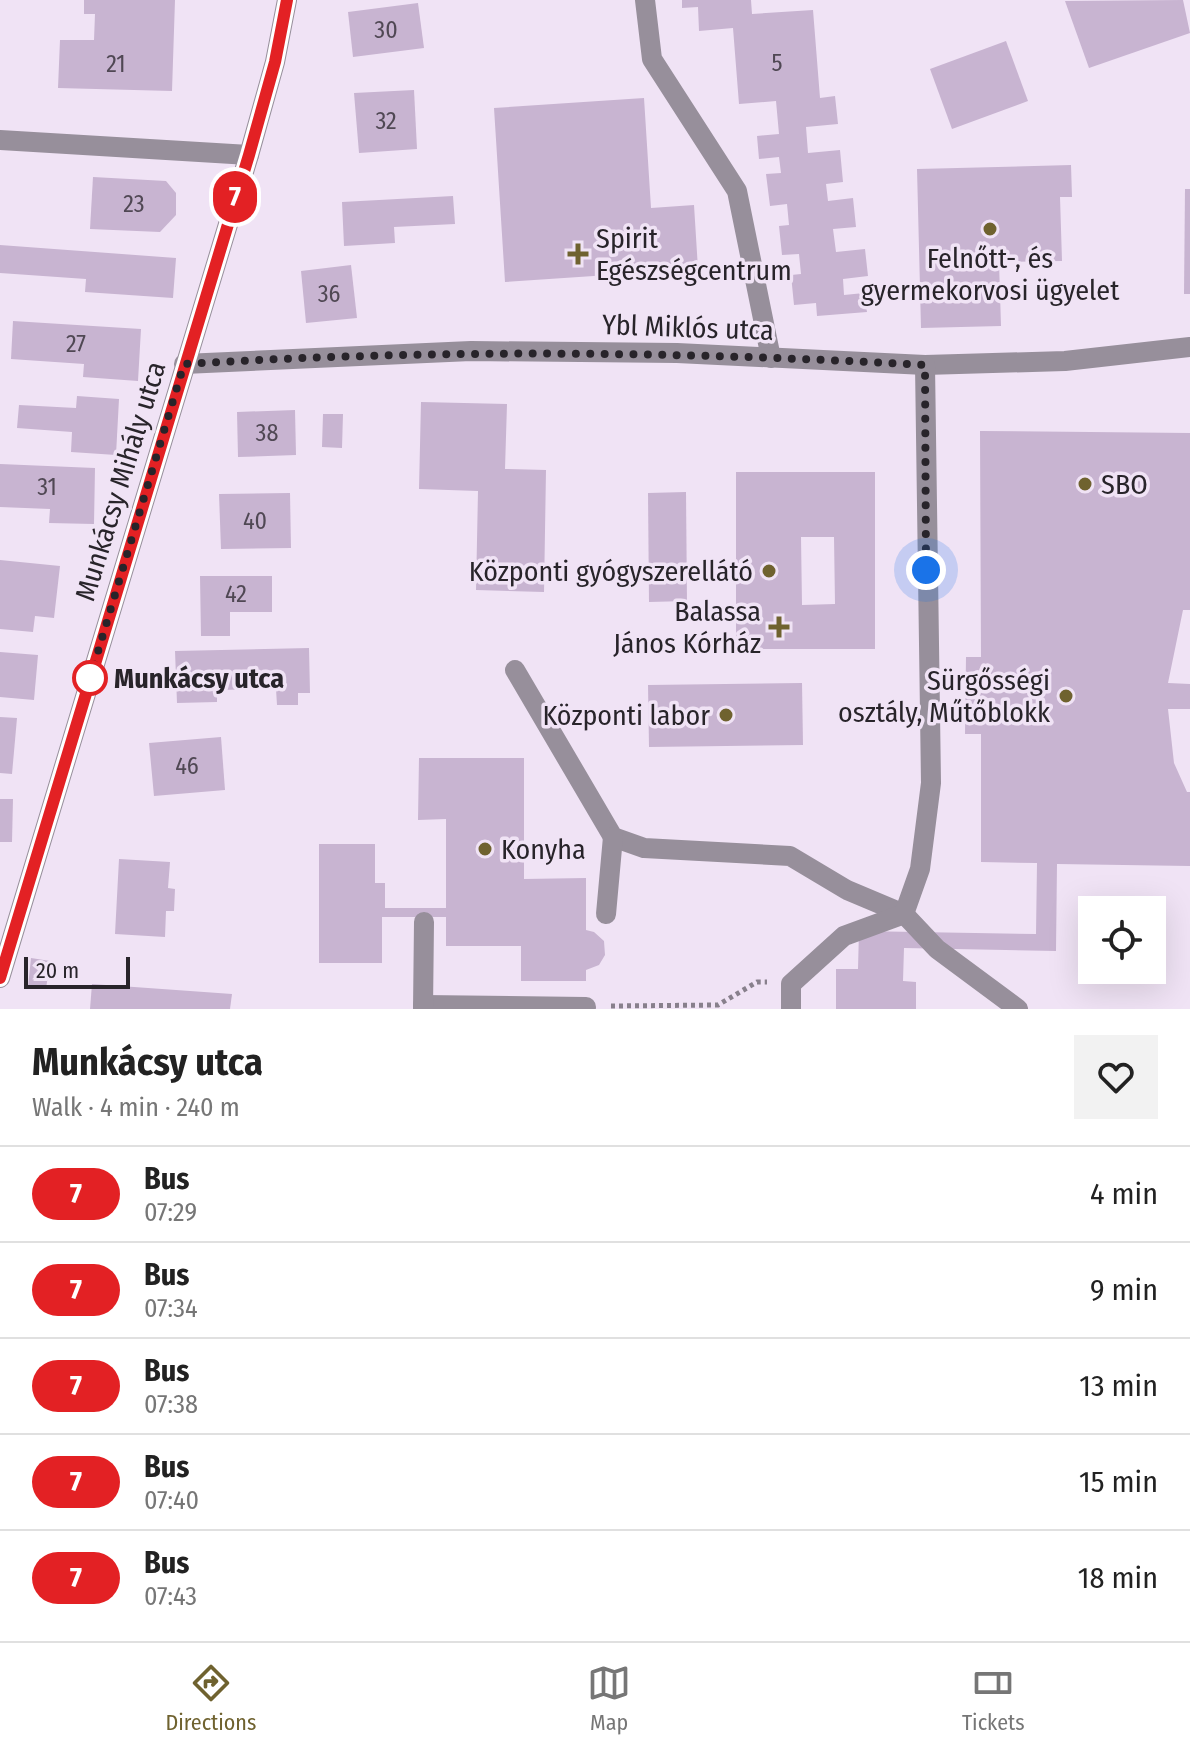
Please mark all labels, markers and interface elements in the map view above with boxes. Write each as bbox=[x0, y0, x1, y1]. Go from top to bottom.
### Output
house number: 30 bbox=[374, 16, 398, 44]
house number: 5 bbox=[771, 49, 783, 77]
house number: 21 bbox=[106, 50, 126, 78]
house number: 32 bbox=[375, 107, 397, 135]
line badge: 7 bbox=[209, 171, 261, 223]
text: 7 bbox=[229, 180, 241, 213]
house number: 23 bbox=[123, 190, 145, 218]
marker: Felnőtt-, és gyermekorvosi ügyelet bbox=[981, 220, 999, 238]
place label: Spirit Egészségcentrum bbox=[596, 222, 792, 287]
place label: Felnőtt-, és gyermekorvosi ügyelet bbox=[861, 242, 1120, 307]
marker: Spirit Egészségcentrum bbox=[567, 243, 589, 265]
house number: 36 bbox=[318, 280, 340, 308]
street label: Ybl Miklós utca bbox=[602, 308, 774, 347]
house number: 27 bbox=[66, 330, 86, 358]
street label: Munkácsy Mihály utca bbox=[68, 358, 173, 605]
house number: 38 bbox=[256, 419, 278, 447]
place label: SBO bbox=[1101, 468, 1148, 501]
house number: 31 bbox=[37, 473, 57, 501]
marker: SBO bbox=[1076, 475, 1094, 493]
house number: 40 bbox=[243, 507, 267, 535]
your location bbox=[906, 550, 946, 590]
place label: Központi gyógyszerellátó bbox=[469, 555, 753, 588]
marker: Központi gyógyszerellátó bbox=[760, 562, 778, 580]
house number: 42 bbox=[225, 580, 247, 608]
place label: Balassa János Kórház bbox=[613, 595, 761, 660]
marker: Balassa János Kórház bbox=[768, 616, 790, 638]
marker: Munkácsy utca bbox=[73, 661, 107, 695]
place label: Munkácsy utca bbox=[114, 662, 284, 695]
place label: Sürgősségi osztály, Műtőblokk bbox=[838, 664, 1051, 729]
marker: Sürgősségi osztály, Műtőblokk bbox=[1057, 687, 1075, 705]
place label: Központi labor bbox=[542, 699, 710, 732]
marker: Központi labor bbox=[717, 706, 735, 724]
house number: 46 bbox=[175, 752, 199, 780]
place label: Konyha bbox=[501, 833, 586, 866]
marker: Konyha bbox=[476, 840, 494, 858]
map controls bbox=[1078, 896, 1166, 984]
button: locate bbox=[1078, 896, 1166, 984]
scale bar bbox=[24, 953, 130, 989]
text: 20 m bbox=[36, 957, 79, 984]
button: heart bbox=[1074, 1035, 1158, 1119]
text: Munkácsy utca bbox=[32, 1039, 263, 1085]
text: Walk · 4 min · 240 m bbox=[32, 1092, 240, 1123]
text: Bus bbox=[144, 1161, 189, 1197]
text: 4 min bbox=[1090, 1176, 1158, 1212]
text: 7 bbox=[70, 1177, 82, 1210]
text: 07:29 bbox=[144, 1197, 197, 1228]
text: Bus bbox=[144, 1257, 189, 1293]
text: 9 min bbox=[1090, 1272, 1158, 1308]
text: 7 bbox=[70, 1273, 82, 1306]
text: 07:34 bbox=[144, 1293, 198, 1324]
text: Bus bbox=[144, 1353, 189, 1389]
text: 13 min bbox=[1079, 1368, 1158, 1404]
text: 7 bbox=[70, 1369, 82, 1402]
text: 07:38 bbox=[144, 1389, 198, 1420]
text: Bus bbox=[144, 1449, 189, 1485]
text: 15 min bbox=[1079, 1464, 1158, 1500]
text: 7 bbox=[70, 1465, 82, 1498]
text: 07:40 bbox=[144, 1485, 199, 1516]
text: Bus bbox=[144, 1545, 189, 1581]
text: 18 min bbox=[1078, 1560, 1158, 1596]
text: 7 bbox=[70, 1561, 82, 1594]
text: 07:43 bbox=[144, 1581, 197, 1612]
tab: Directions bbox=[165, 1661, 256, 1736]
tab: Map bbox=[587, 1661, 631, 1736]
tab: Tickets bbox=[962, 1661, 1025, 1736]

